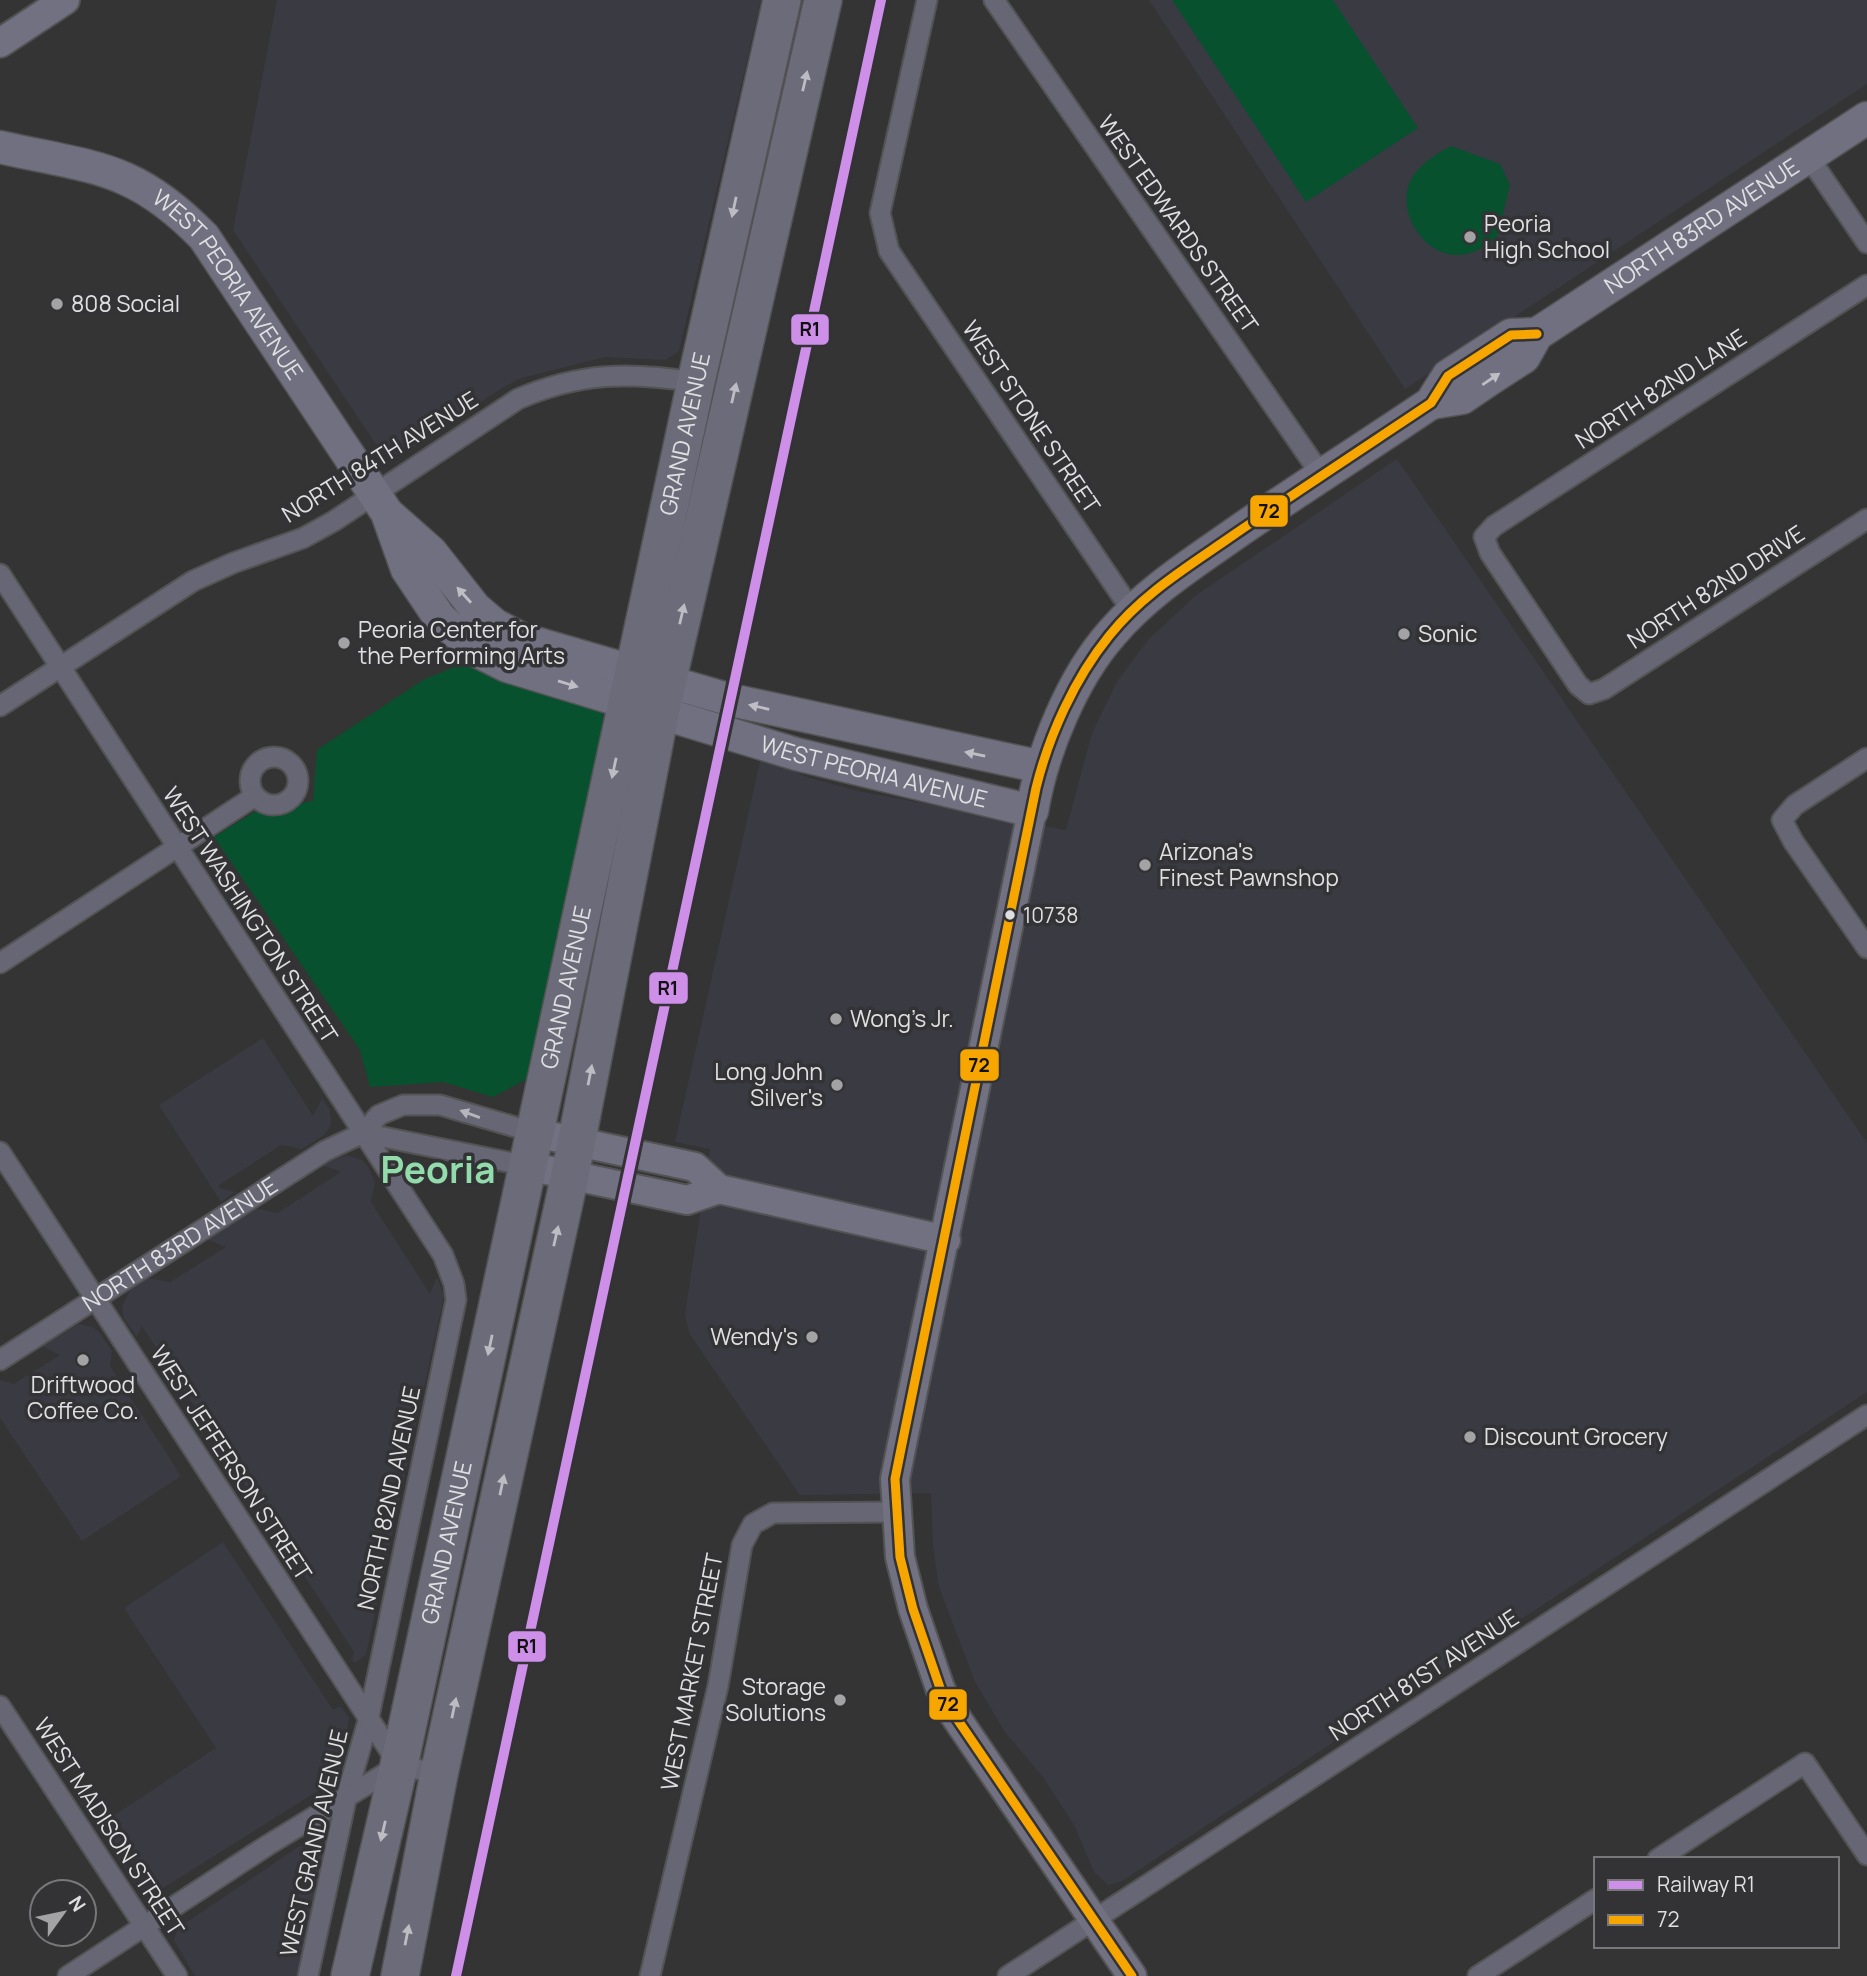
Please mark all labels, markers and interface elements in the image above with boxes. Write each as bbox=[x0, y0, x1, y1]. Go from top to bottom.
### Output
one-way arrow bbox=[800, 70, 811, 92]
street label: WEST EDWARDS STREET bbox=[1091, 108, 1266, 339]
street label: NORTH 83RD AVENUE bbox=[1598, 150, 1805, 301]
street label: WEST PEORIA AVENUE bbox=[146, 181, 311, 386]
one-way arrow bbox=[729, 196, 740, 218]
place label: Peoria High School bbox=[1484, 207, 1610, 265]
marker: Peoria High School bbox=[1462, 229, 1478, 245]
place label: 808 Social bbox=[71, 287, 180, 319]
marker: 808 Social bbox=[49, 296, 65, 312]
line badge: R1 bbox=[790, 313, 830, 346]
street label: WEST STONE STREET bbox=[955, 314, 1108, 519]
text: R1 bbox=[800, 316, 820, 342]
street label: NORTH 82ND LANE bbox=[1569, 321, 1752, 456]
street label: GRAND AVENUE bbox=[651, 349, 717, 518]
one-way arrow bbox=[1482, 372, 1500, 386]
one-way arrow bbox=[729, 382, 740, 404]
street label: NORTH 84TH AVENUE bbox=[275, 383, 484, 529]
line badge: 72 bbox=[1249, 494, 1289, 528]
text: 72 bbox=[1258, 498, 1280, 524]
street label: NORTH 82ND DRIVE bbox=[1621, 517, 1810, 656]
one-way arrow bbox=[456, 587, 472, 604]
one-way arrow bbox=[677, 603, 688, 625]
place label: Peoria Center for the Performing Arts bbox=[358, 613, 565, 671]
place label: Sonic bbox=[1418, 617, 1478, 649]
marker: Sonic bbox=[1396, 626, 1412, 642]
marker: Peoria Center for the Performing Arts bbox=[336, 635, 352, 651]
one-way arrow bbox=[557, 680, 578, 690]
one-way arrow bbox=[748, 701, 770, 712]
street label: WEST PEORIA AVENUE bbox=[757, 727, 991, 815]
one-way arrow bbox=[964, 748, 986, 759]
one-way arrow bbox=[608, 757, 619, 779]
street label: WEST WASHINGTON STREET bbox=[156, 780, 346, 1049]
place label: Arizona's Finest Pawnshop bbox=[1159, 835, 1339, 893]
marker: Arizona's Finest Pawnshop bbox=[1137, 857, 1153, 873]
place label: 10738 bbox=[1023, 901, 1078, 929]
street label: GRAND AVENUE bbox=[532, 903, 598, 1072]
marker: 10738 bbox=[1003, 908, 1017, 922]
line badge: R1 bbox=[648, 971, 689, 1005]
text: R1 bbox=[658, 975, 678, 1001]
place label: Wong's Jr. bbox=[850, 1002, 954, 1034]
marker: Wong's Jr. bbox=[828, 1011, 844, 1027]
line badge: 72 bbox=[959, 1048, 1000, 1082]
text: 72 bbox=[968, 1052, 990, 1078]
place label: Long John Silver's bbox=[714, 1055, 823, 1113]
one-way arrow bbox=[584, 1064, 595, 1086]
marker: Long John Silver's bbox=[829, 1077, 845, 1093]
one-way arrow bbox=[460, 1108, 481, 1119]
district label: Peoria bbox=[381, 1144, 495, 1194]
street label: NORTH 83RD AVENUE bbox=[75, 1169, 283, 1318]
one-way arrow bbox=[551, 1225, 562, 1247]
place label: Wendy's bbox=[710, 1320, 798, 1352]
marker: Wendy's bbox=[804, 1329, 820, 1345]
one-way arrow bbox=[484, 1334, 495, 1356]
street label: WEST JEFFERSON STREET bbox=[144, 1339, 320, 1586]
marker: Driftwood Coffee Co. bbox=[75, 1352, 91, 1368]
place label: Driftwood Coffee Co. bbox=[27, 1368, 139, 1426]
street label: NORTH 82ND AVENUE bbox=[349, 1383, 427, 1613]
place label: Discount Grocery bbox=[1484, 1420, 1668, 1452]
marker: Discount Grocery bbox=[1462, 1429, 1478, 1445]
street label: GRAND AVENUE bbox=[413, 1458, 479, 1627]
one-way arrow bbox=[496, 1474, 507, 1496]
street label: WEST MARKET STREET bbox=[652, 1550, 730, 1793]
street label: NORTH 81ST AVENUE bbox=[1322, 1601, 1524, 1747]
line badge: R1 bbox=[507, 1630, 547, 1663]
text: R1 bbox=[517, 1633, 537, 1659]
place label: Storage Solutions bbox=[725, 1670, 826, 1728]
line badge: 72 bbox=[928, 1688, 968, 1721]
text: 72 bbox=[937, 1691, 959, 1717]
marker: Storage Solutions bbox=[832, 1692, 848, 1708]
one-way arrow bbox=[448, 1697, 459, 1719]
street label: WEST MADISON STREET bbox=[28, 1713, 190, 1941]
street label: WEST GRAND AVENUE bbox=[271, 1726, 355, 1959]
one-way arrow bbox=[378, 1820, 389, 1842]
legend bbox=[1594, 1857, 1839, 1948]
text: Railway R1 bbox=[1657, 1870, 1755, 1898]
north arrow bbox=[28, 1878, 98, 1948]
text: 72 bbox=[1657, 1905, 1680, 1933]
one-way arrow bbox=[402, 1924, 413, 1946]

